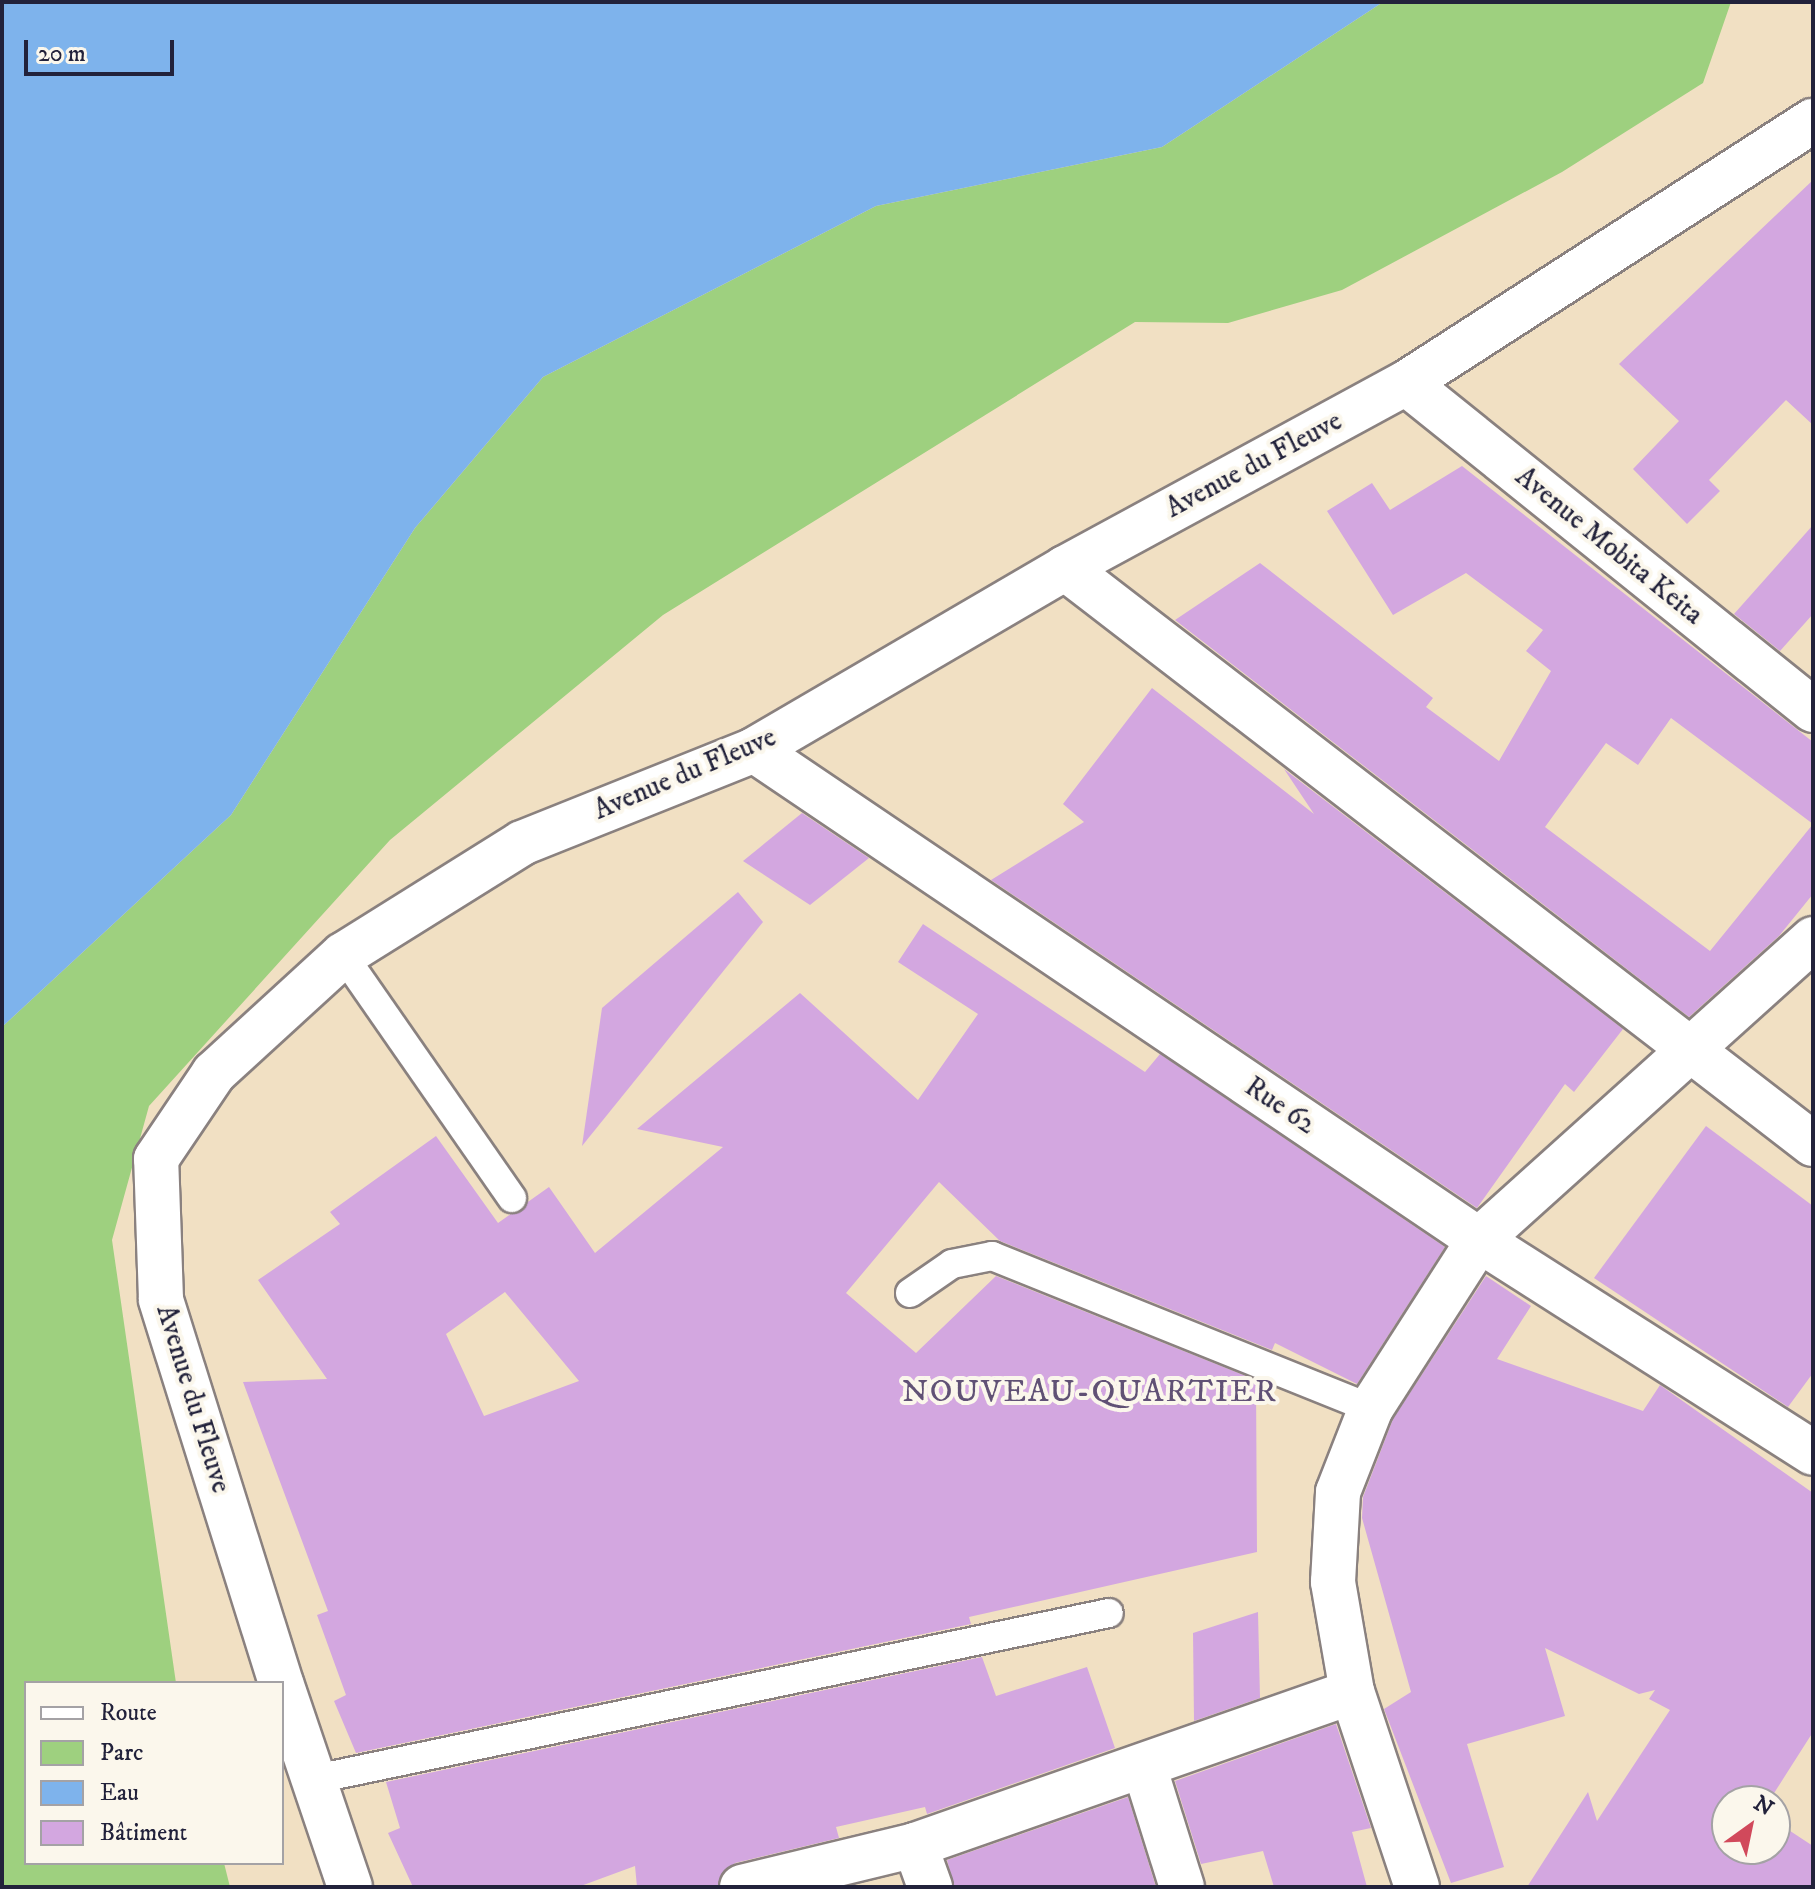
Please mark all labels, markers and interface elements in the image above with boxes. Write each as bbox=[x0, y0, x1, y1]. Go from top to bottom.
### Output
scale bar bbox=[28, 24, 178, 74]
text: 20 m bbox=[38, 39, 86, 69]
street label: Avenue du Fleuve bbox=[1160, 404, 1348, 526]
street label: Avenue Mobita Keita bbox=[1508, 460, 1710, 632]
street label: Avenue du Fleuve bbox=[589, 721, 781, 827]
street label: Rue 62 bbox=[1238, 1070, 1322, 1142]
street label: Avenue du Fleuve bbox=[148, 1301, 238, 1497]
district label: NOUVEAU-QUARTIER bbox=[902, 1373, 1278, 1411]
legend bbox=[24, 1681, 284, 1865]
text: Route bbox=[100, 1698, 157, 1728]
text: Parc bbox=[100, 1738, 143, 1768]
text: Eau bbox=[100, 1778, 139, 1808]
north arrow bbox=[1711, 1785, 1791, 1865]
text: N bbox=[1748, 1790, 1778, 1822]
text: Bâtiment bbox=[100, 1818, 187, 1848]

